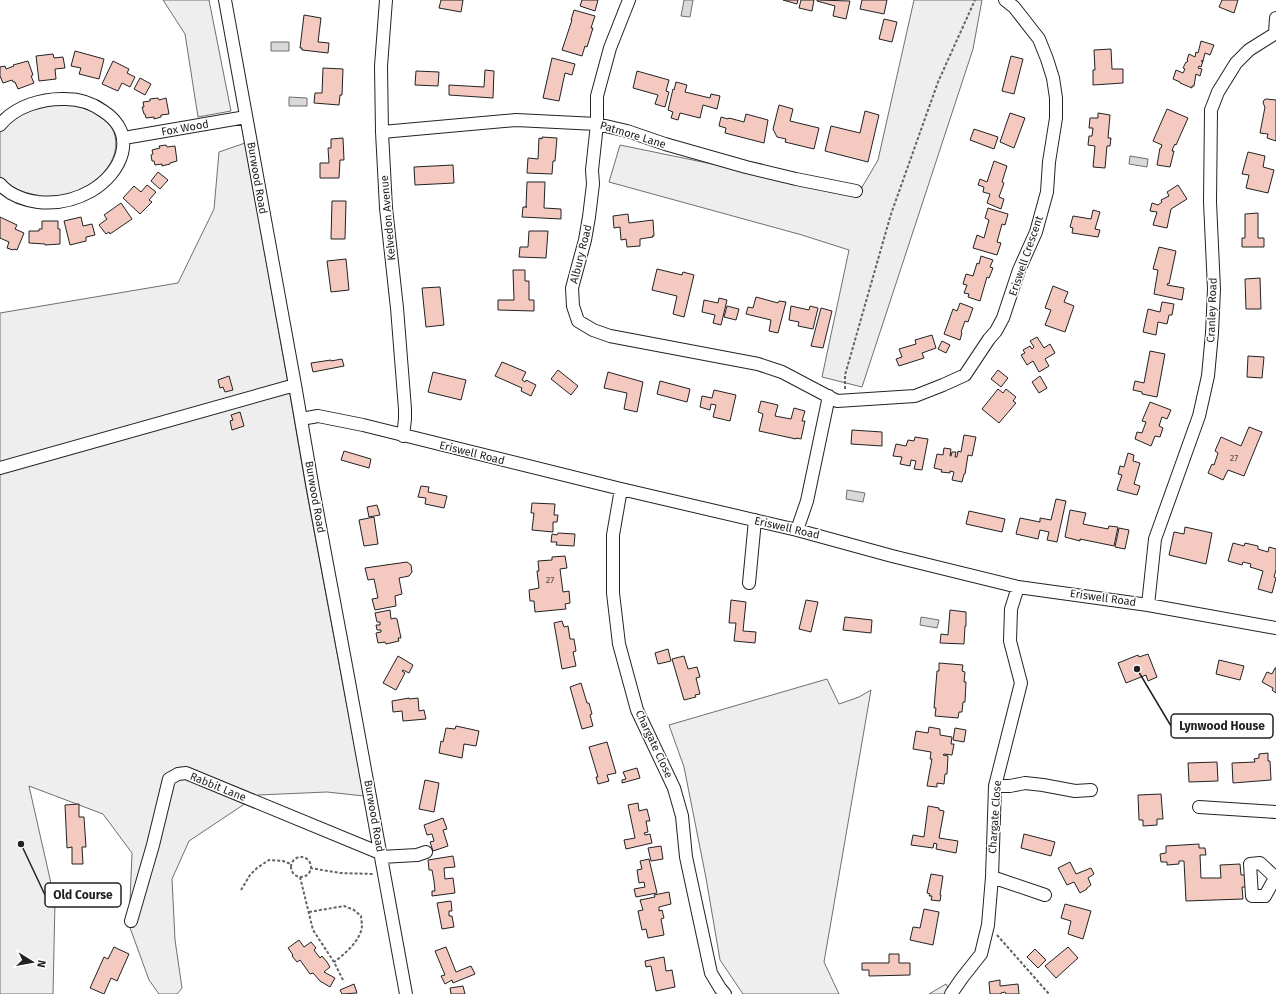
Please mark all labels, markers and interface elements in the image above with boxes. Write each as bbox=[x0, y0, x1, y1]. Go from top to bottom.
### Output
street label: Fox Wood bbox=[160, 117, 210, 139]
street label: Patmore Lane bbox=[598, 119, 668, 151]
street label: Burwood Road bbox=[244, 141, 270, 215]
street label: Kelvedon Avenue bbox=[378, 175, 398, 261]
street label: Eriswell Crescent bbox=[1006, 214, 1046, 298]
street label: Albury Road bbox=[567, 223, 595, 285]
street label: Cranley Road bbox=[1204, 277, 1220, 343]
street label: Eriswell Road bbox=[438, 439, 506, 467]
house number: 27 bbox=[1230, 453, 1238, 463]
street label: Burwood Road bbox=[302, 460, 328, 534]
street label: Eriswell Road bbox=[753, 514, 821, 542]
house number: 27 bbox=[546, 575, 554, 585]
street label: Eriswell Road bbox=[1069, 587, 1137, 609]
street label: Chargate Close bbox=[633, 708, 675, 780]
callout: Lynwood House bbox=[1171, 714, 1273, 738]
text: Lynwood House bbox=[1179, 719, 1265, 733]
street label: Rabbit Lane bbox=[188, 770, 248, 804]
street label: Burwood Road bbox=[361, 779, 387, 853]
street label: Chargate Close bbox=[986, 780, 1004, 854]
callout: Old Course bbox=[45, 883, 121, 907]
text: Old Course bbox=[53, 888, 113, 902]
north arrow bbox=[12, 942, 52, 982]
text: N bbox=[34, 959, 48, 969]

